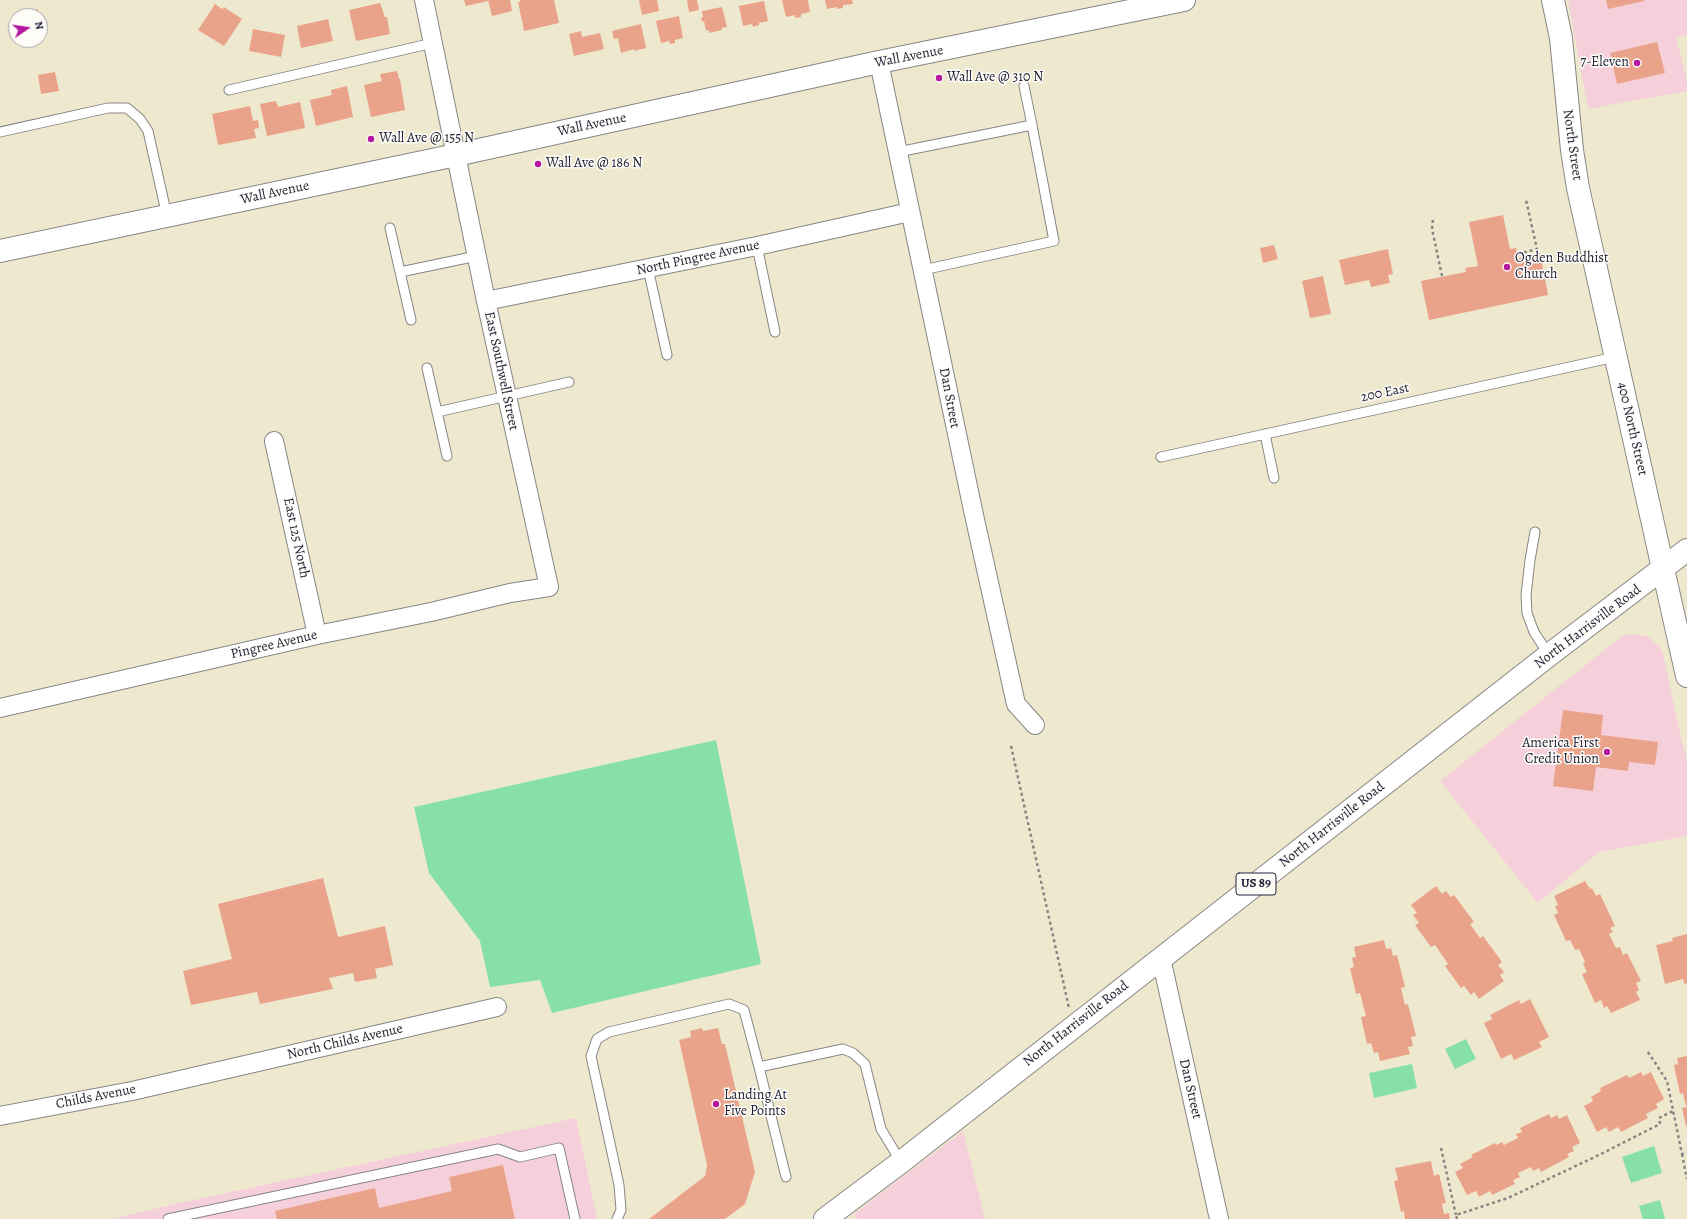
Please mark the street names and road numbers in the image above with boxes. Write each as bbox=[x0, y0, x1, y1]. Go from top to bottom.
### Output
street label: Wall Avenue bbox=[873, 42, 945, 72]
street label: North Street bbox=[1559, 108, 1585, 182]
street label: Wall Avenue bbox=[556, 110, 628, 140]
street label: Wall Avenue bbox=[239, 178, 311, 208]
street label: North Pingree Avenue bbox=[635, 237, 761, 279]
street label: East Southwell Street bbox=[480, 310, 522, 432]
street label: Dan Street bbox=[935, 366, 963, 430]
street label: 200 East bbox=[1359, 380, 1411, 406]
street label: 400 North Street bbox=[1613, 381, 1651, 477]
street label: East 125 North bbox=[279, 496, 313, 580]
street label: North Harrisville Road bbox=[1531, 581, 1645, 673]
street label: Pingree Avenue bbox=[229, 627, 319, 663]
street label: North Harrisville Road bbox=[1276, 779, 1388, 871]
road number: US 89 bbox=[1236, 873, 1276, 895]
street label: North Harrisville Road bbox=[1020, 978, 1132, 1070]
street label: North Childs Avenue bbox=[286, 1021, 404, 1063]
street label: Dan Street bbox=[1175, 1057, 1205, 1121]
street label: Childs Avenue bbox=[55, 1081, 137, 1113]

